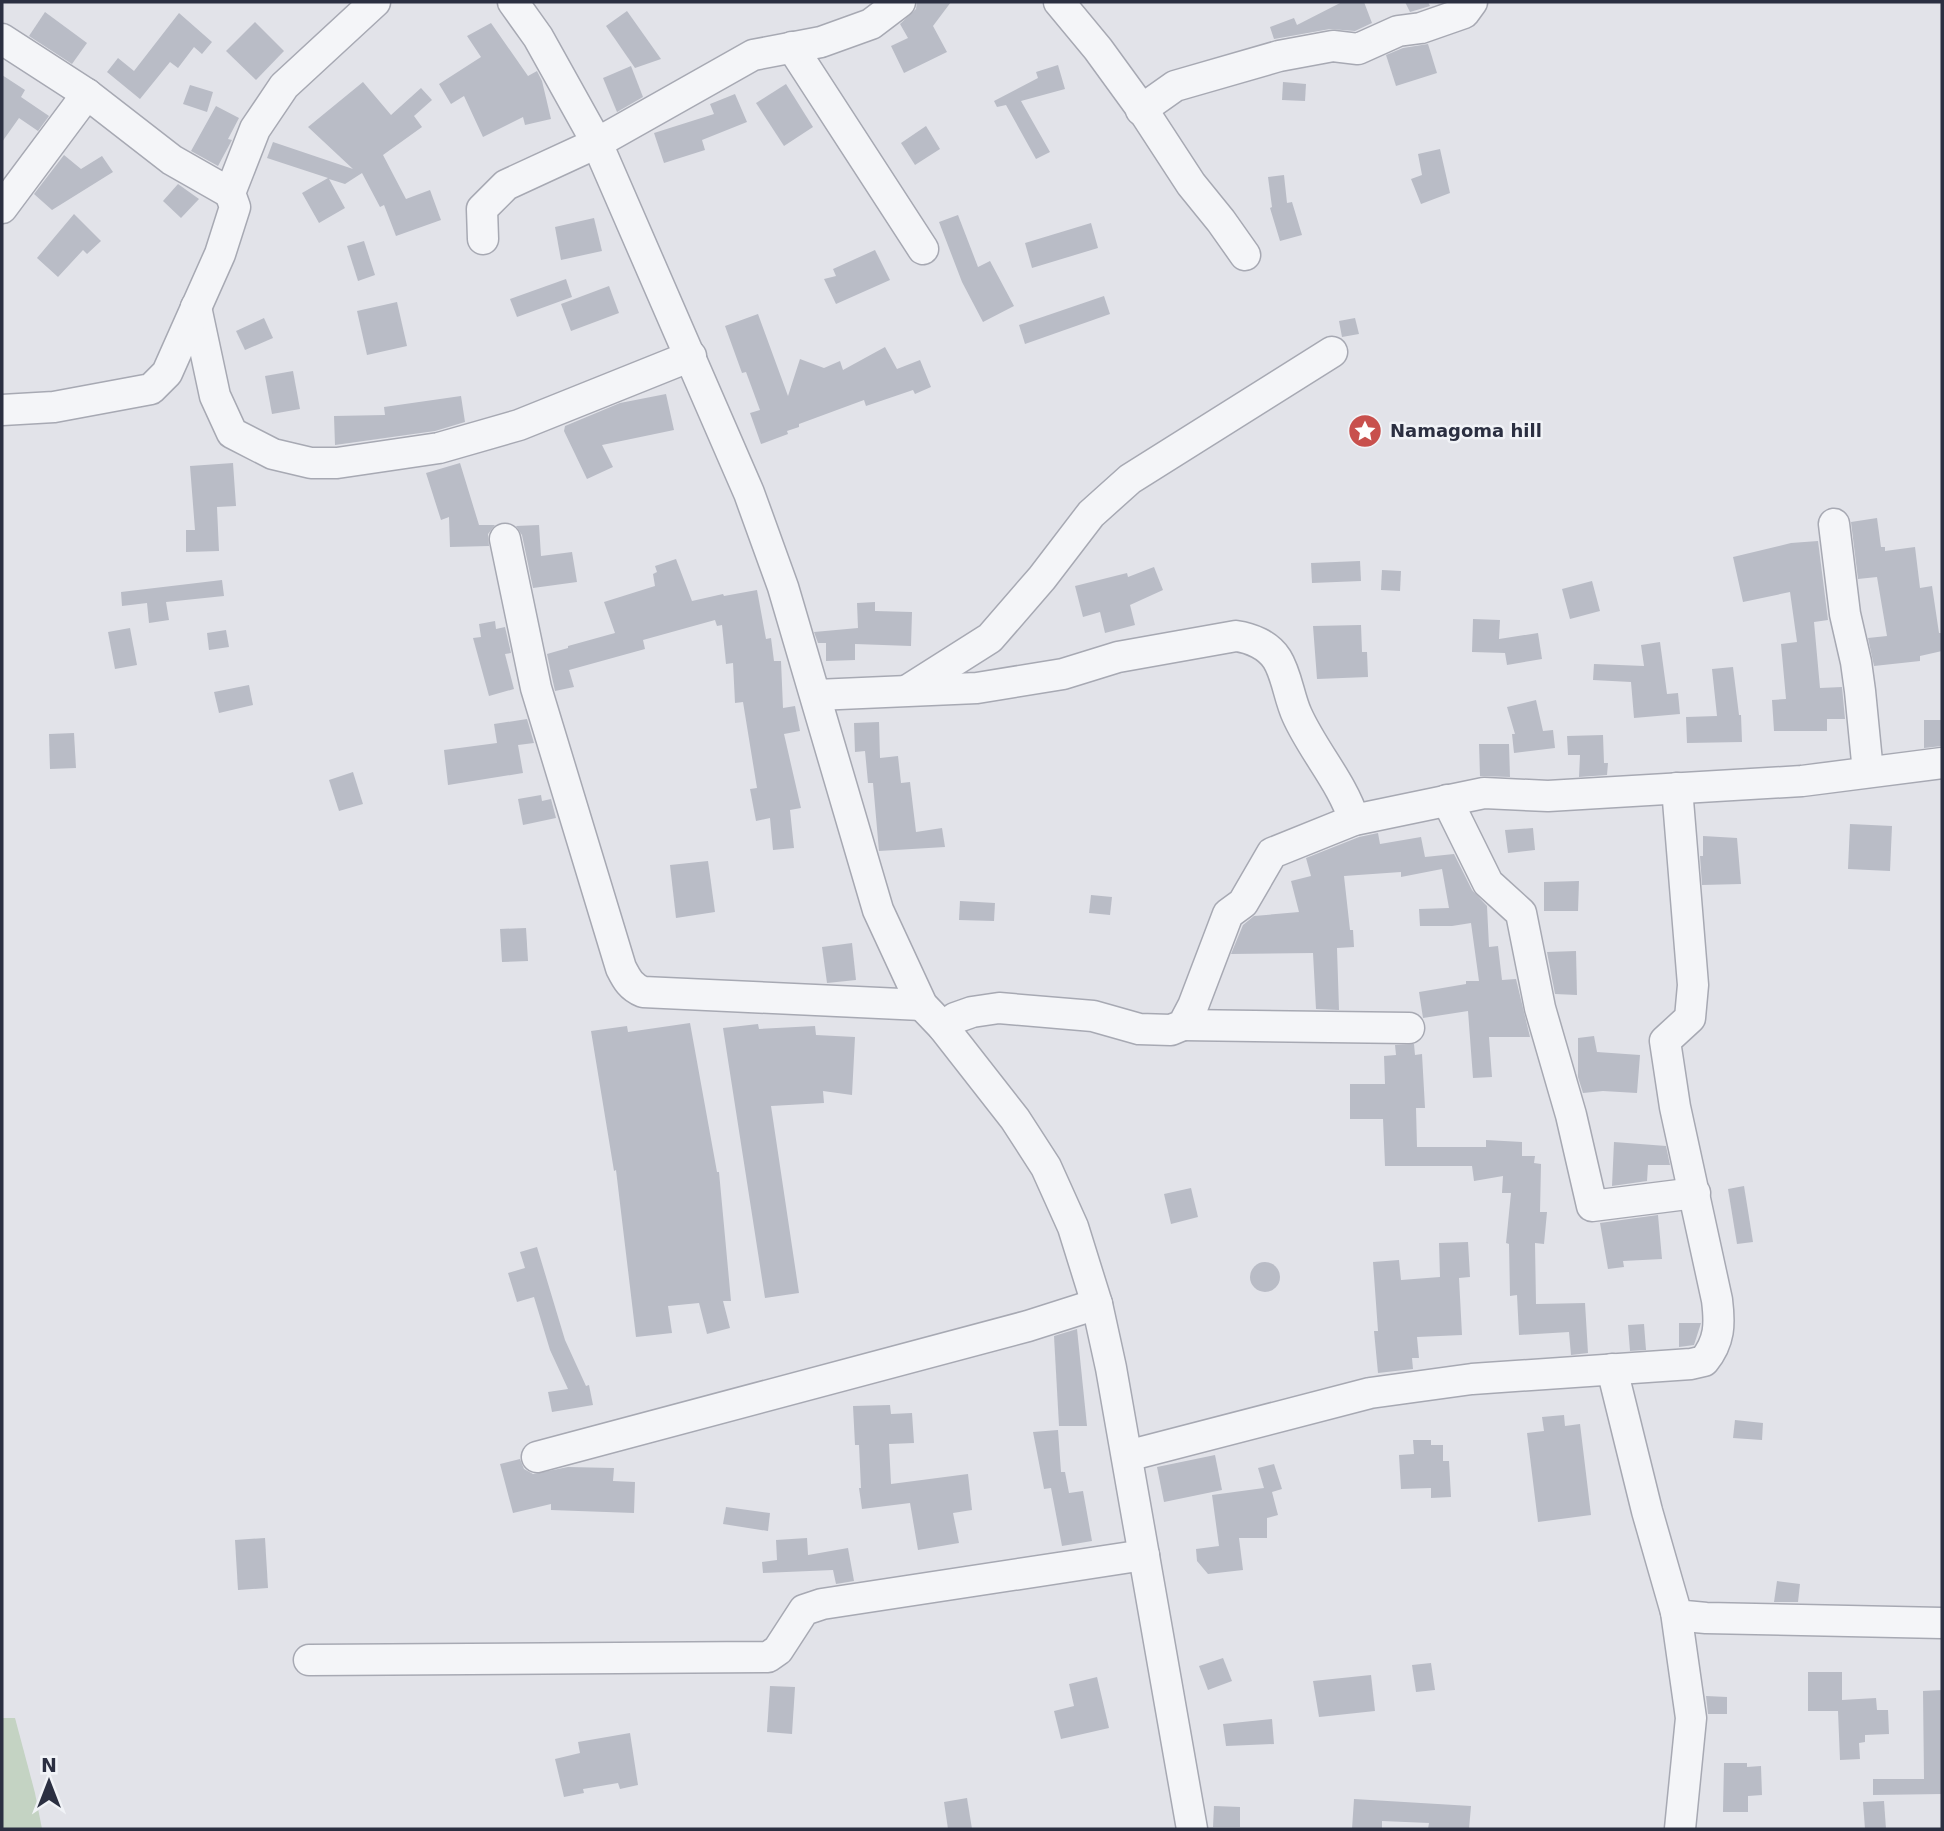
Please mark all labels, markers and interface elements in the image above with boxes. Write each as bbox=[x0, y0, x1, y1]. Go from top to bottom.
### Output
place icon: Namagoma hill bbox=[1346, 412, 1384, 450]
place label: Namagoma hill bbox=[1390, 420, 1542, 441]
north arrow bbox=[14, 1747, 84, 1817]
text: N bbox=[41, 1754, 57, 1776]

